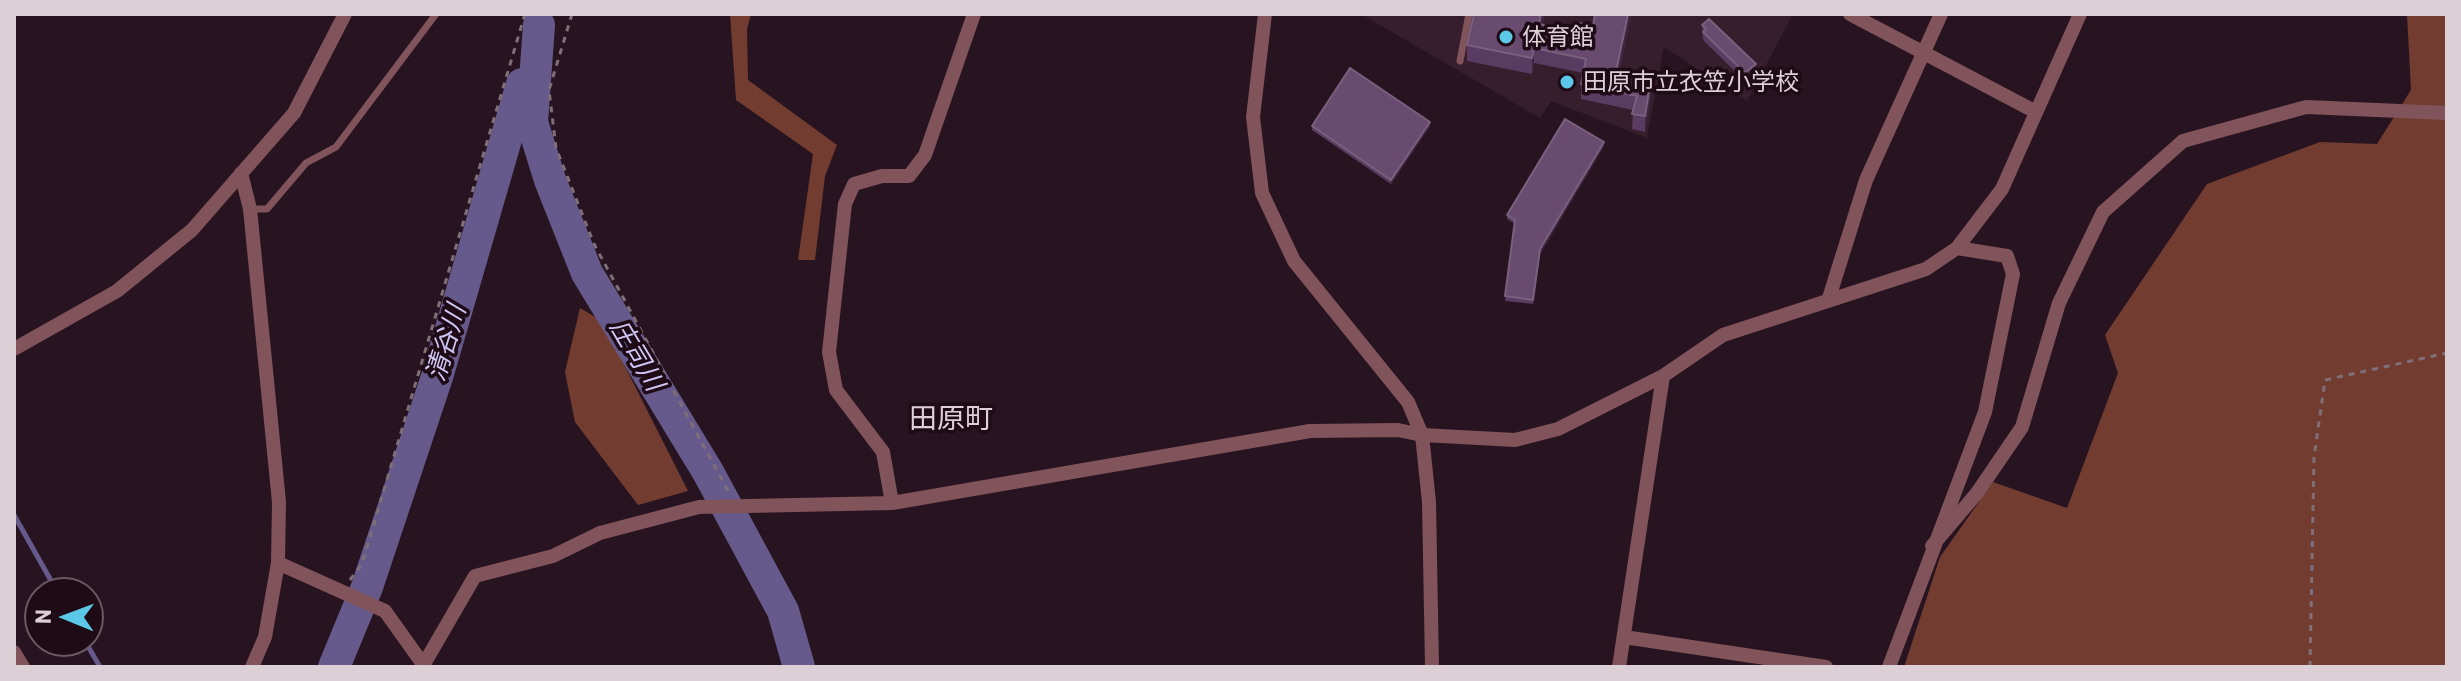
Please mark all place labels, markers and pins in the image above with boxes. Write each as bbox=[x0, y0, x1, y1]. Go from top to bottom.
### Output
place label: 体育館 bbox=[1522, 23, 1594, 51]
marker: 体育館 bbox=[1497, 28, 1515, 46]
place label: 田原市立衣笠小学校 bbox=[1583, 68, 1799, 96]
marker: 田原市立衣笠小学校 bbox=[1558, 73, 1576, 91]

